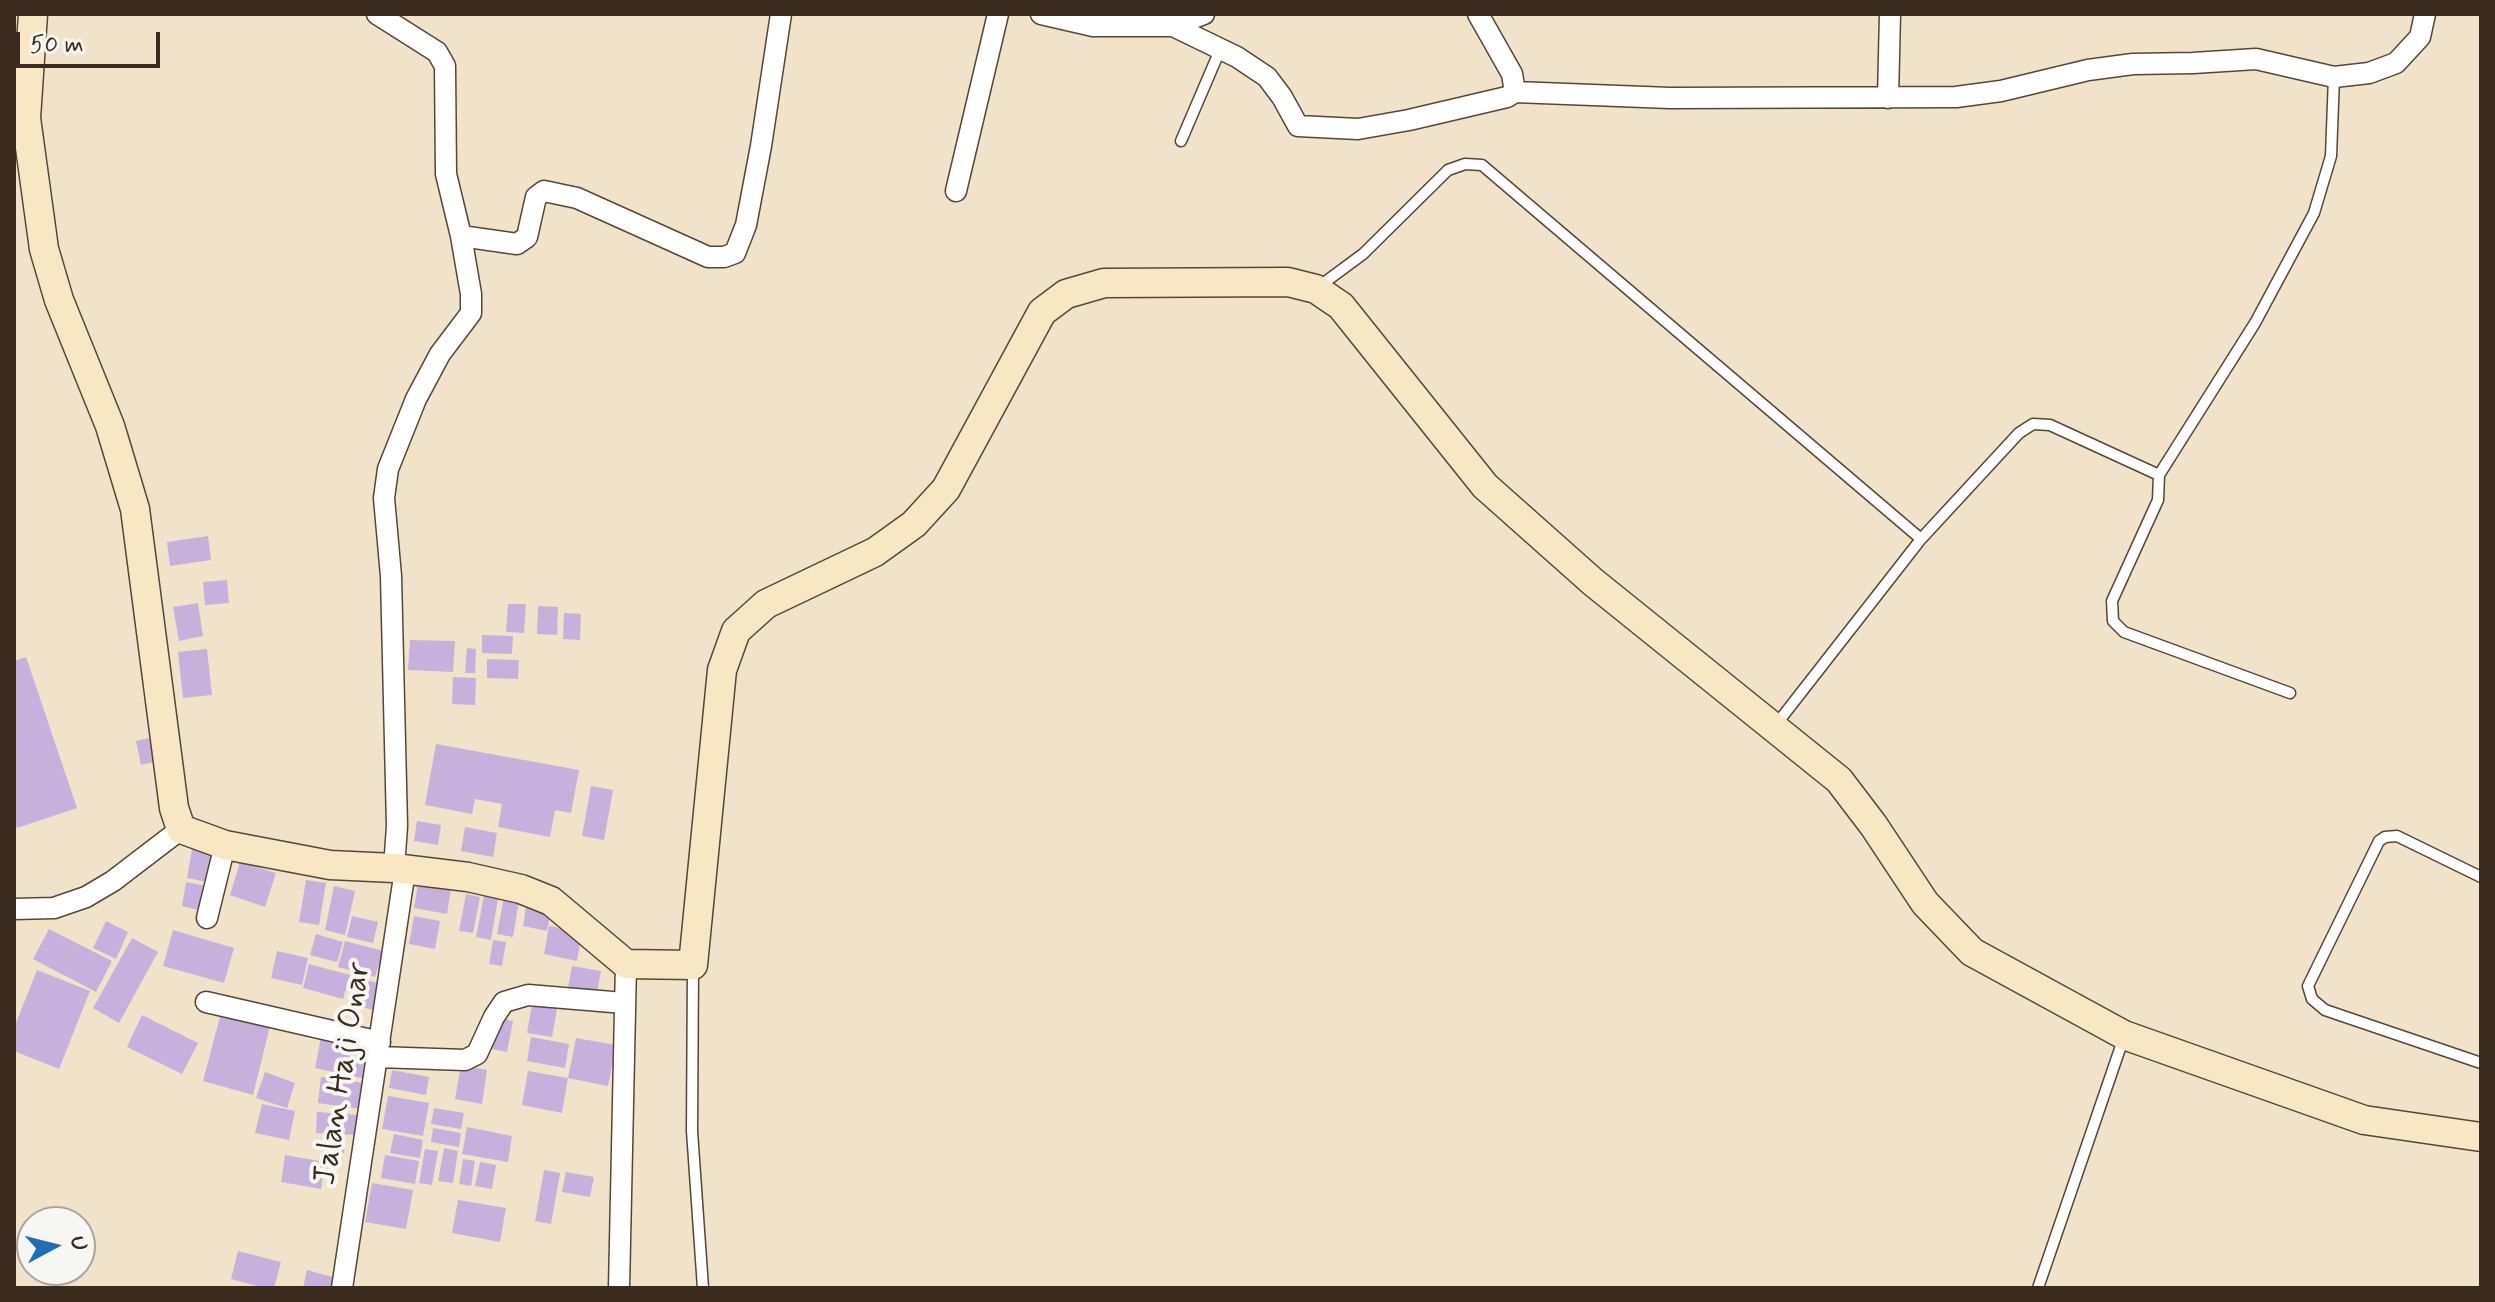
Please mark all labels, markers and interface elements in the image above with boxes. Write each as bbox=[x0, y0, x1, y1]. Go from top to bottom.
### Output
scale bar bbox=[20, 16, 164, 66]
text: 50 m bbox=[30, 30, 84, 61]
street label: Jalan Haji Onar bbox=[307, 960, 381, 1188]
north arrow bbox=[16, 1206, 96, 1286]
text: U bbox=[63, 1235, 93, 1252]

